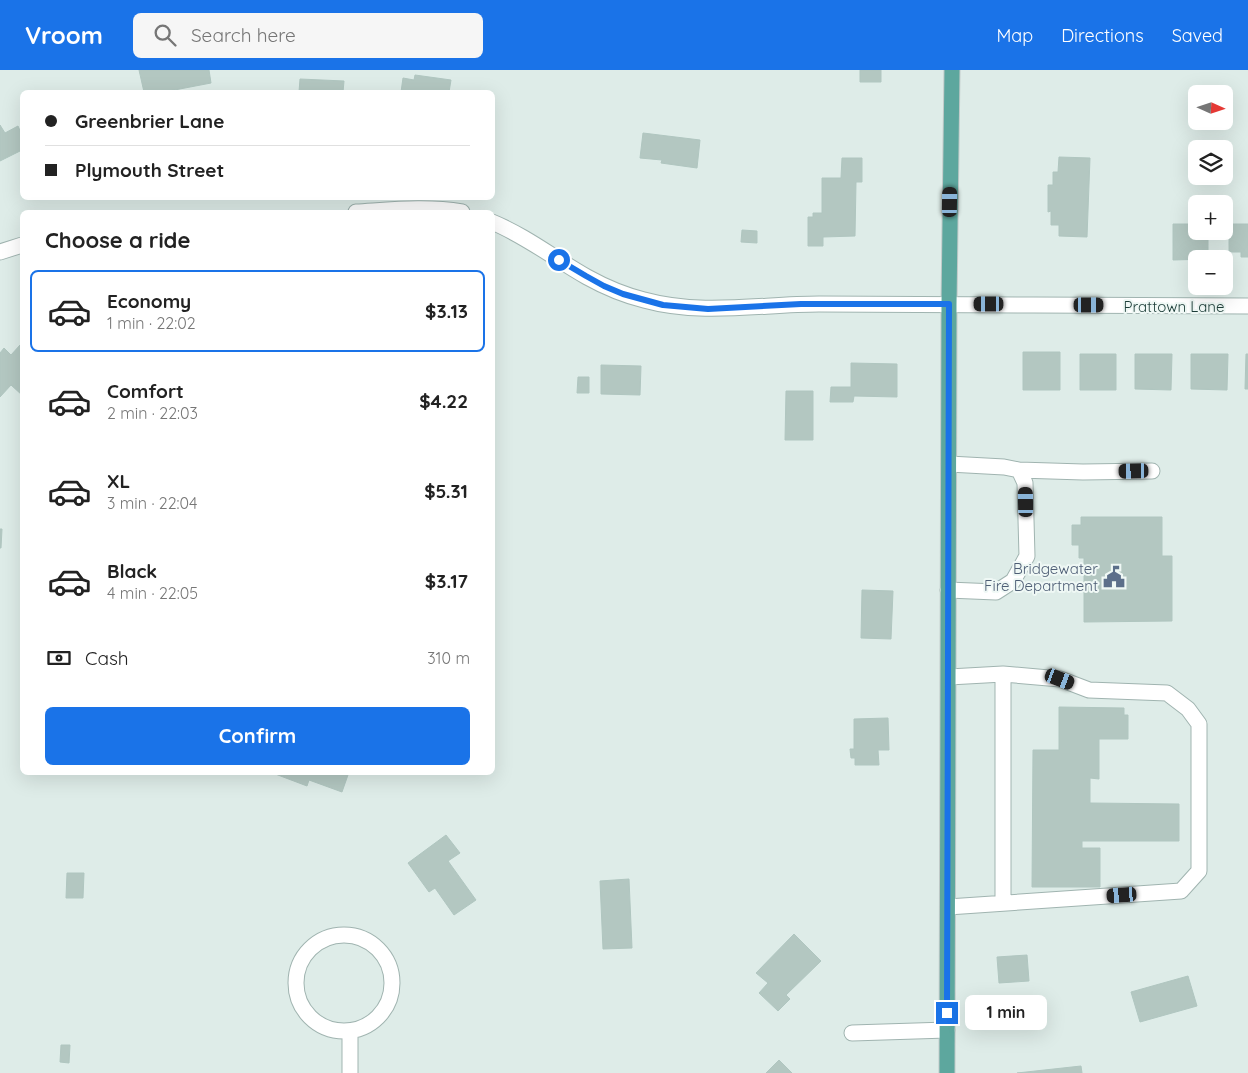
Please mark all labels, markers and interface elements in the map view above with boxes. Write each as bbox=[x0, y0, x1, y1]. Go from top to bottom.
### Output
search box bbox=[133, 13, 483, 58]
text: Vroom bbox=[25, 20, 103, 50]
icon: search bbox=[151, 21, 179, 49]
text: Search here bbox=[191, 23, 296, 47]
text: Map bbox=[996, 24, 1033, 47]
text: Directions bbox=[1061, 24, 1144, 47]
text: Saved bbox=[1172, 24, 1223, 47]
north arrow bbox=[1188, 85, 1232, 130]
map controls bbox=[1188, 85, 1233, 295]
text: Greenbrier Lane bbox=[75, 109, 224, 133]
button: layers bbox=[1188, 140, 1233, 185]
text: Plymouth Street bbox=[75, 158, 224, 182]
car bbox=[942, 187, 957, 217]
button: + bbox=[1188, 195, 1233, 240]
text: Choose a ride bbox=[45, 226, 190, 254]
route start bbox=[548, 249, 570, 271]
button: − bbox=[1188, 250, 1233, 295]
icon: car bbox=[47, 289, 92, 334]
text: Economy bbox=[107, 289, 191, 313]
car bbox=[974, 297, 1004, 312]
street label: Prattown Lane bbox=[1123, 297, 1225, 316]
car bbox=[1074, 298, 1104, 313]
text: $3.13 bbox=[425, 299, 468, 323]
text: 1 min · 22:02 bbox=[107, 313, 196, 333]
icon: car bbox=[47, 379, 92, 424]
text: Comfort bbox=[107, 379, 184, 403]
text: $4.22 bbox=[419, 389, 468, 413]
text: 2 min · 22:03 bbox=[107, 403, 198, 423]
car bbox=[1118, 463, 1149, 479]
icon: car bbox=[47, 469, 92, 514]
text: XL bbox=[107, 469, 130, 493]
text: $5.31 bbox=[424, 479, 468, 503]
car bbox=[1018, 487, 1033, 517]
text: 3 min · 22:04 bbox=[107, 493, 198, 513]
icon: car bbox=[47, 559, 92, 604]
text: Black bbox=[107, 559, 157, 583]
place label: Bridgewater Fire Department bbox=[984, 559, 1098, 595]
public building icon: Bridgewater Fire Department bbox=[1101, 564, 1127, 590]
text: $3.17 bbox=[425, 569, 468, 593]
text: 4 min · 22:05 bbox=[107, 583, 198, 603]
icon: cash bbox=[45, 644, 73, 672]
text: Cash bbox=[85, 646, 129, 670]
text: 310 m bbox=[427, 648, 470, 668]
car bbox=[1043, 667, 1076, 691]
button: Confirm bbox=[45, 707, 470, 765]
car bbox=[1106, 886, 1137, 904]
callout: 1 min bbox=[964, 996, 1047, 1030]
route end bbox=[936, 1002, 958, 1024]
text: 1 min bbox=[987, 1002, 1025, 1022]

